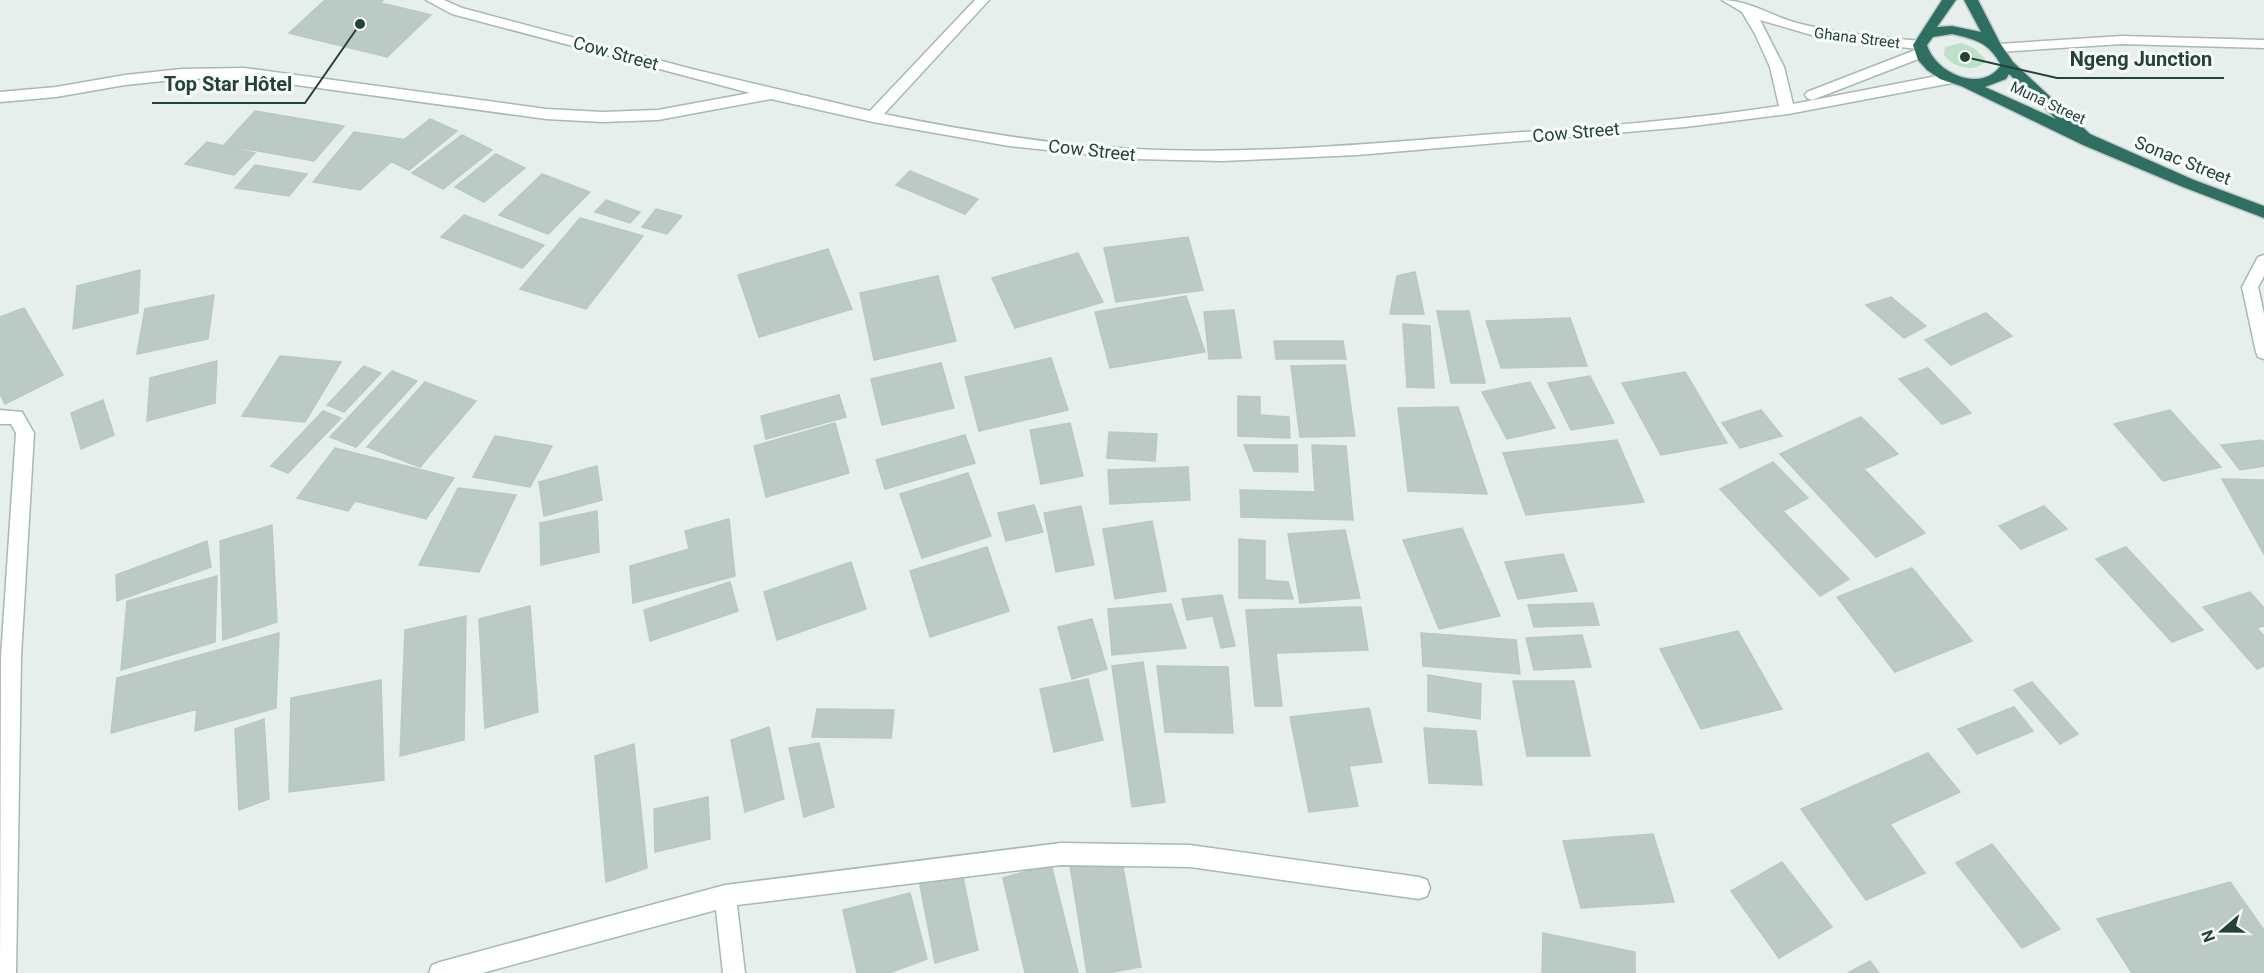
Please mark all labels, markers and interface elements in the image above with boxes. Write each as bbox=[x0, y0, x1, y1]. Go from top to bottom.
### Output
street label: Ghana Street bbox=[1813, 24, 1901, 52]
street label: Cow Street bbox=[571, 32, 661, 74]
callout: Ngeng Junction bbox=[2057, 40, 2224, 78]
text: Ngeng Junction bbox=[2070, 47, 2212, 71]
callout: Top Star Hôtel bbox=[152, 65, 305, 103]
text: Top Star Hôtel bbox=[164, 72, 292, 96]
street label: Muna Street bbox=[2007, 78, 2089, 128]
street label: Cow Street bbox=[1532, 118, 1621, 146]
street label: Sonac Street bbox=[2132, 131, 2234, 189]
street label: Cow Street bbox=[1047, 135, 1137, 165]
north arrow bbox=[2192, 901, 2252, 961]
text: N bbox=[2198, 927, 2219, 945]

